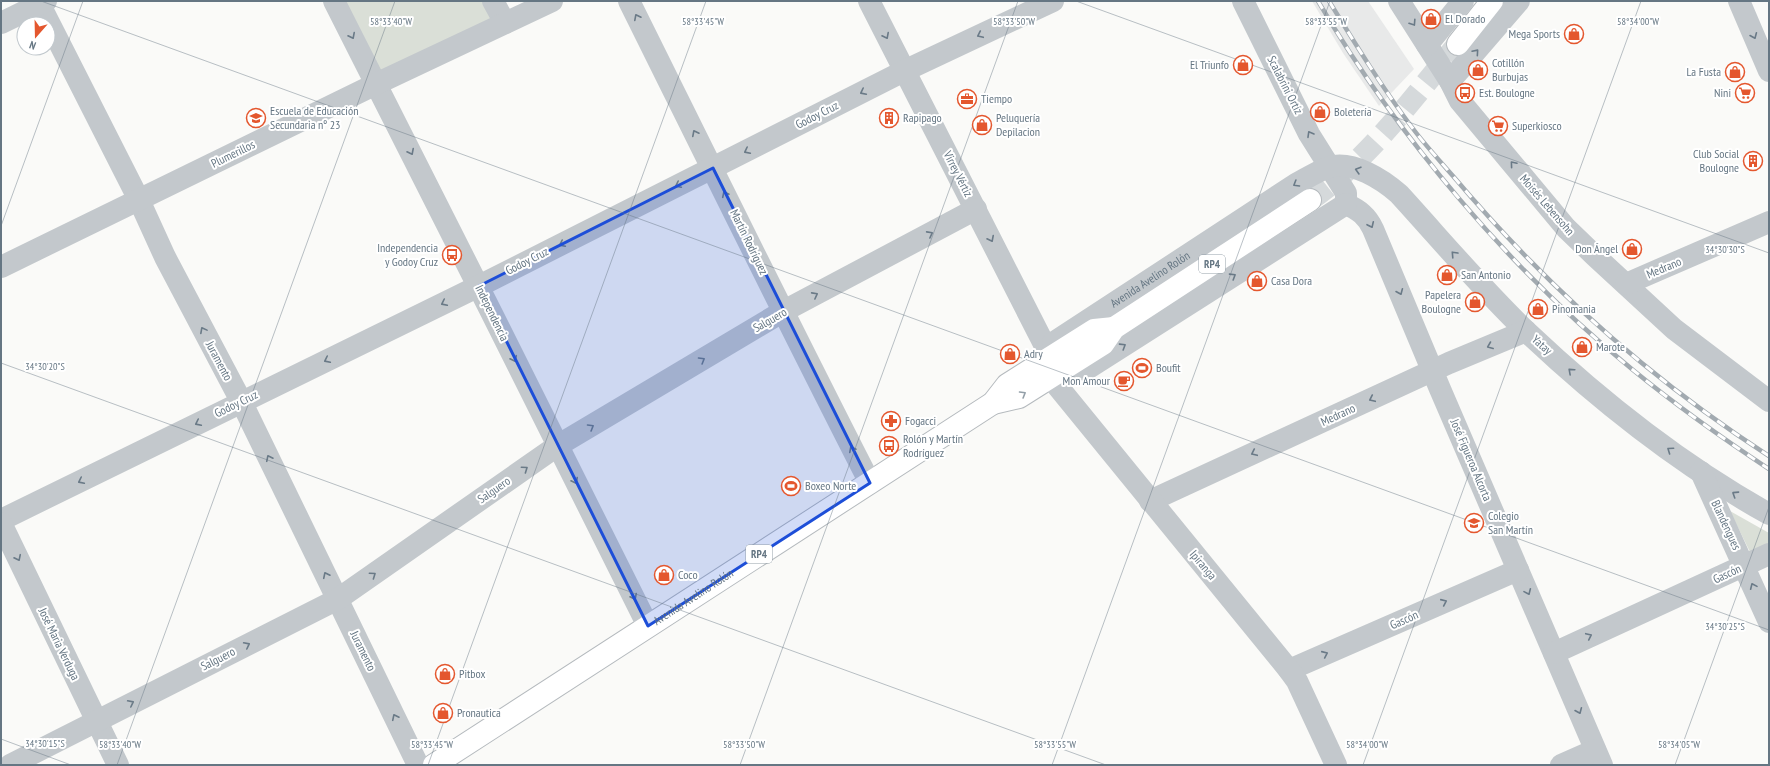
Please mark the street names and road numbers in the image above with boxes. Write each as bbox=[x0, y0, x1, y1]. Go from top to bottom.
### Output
street label: Scalabrini Ortíz bbox=[1264, 53, 1307, 117]
street label: Godoy Cruz bbox=[793, 97, 841, 132]
street label: Plumerillos bbox=[208, 137, 257, 171]
street label: Virrey Vértiz bbox=[940, 147, 976, 199]
street label: Moisés Lebensohn bbox=[1517, 171, 1578, 238]
street label: Martín Rodríguez bbox=[727, 207, 772, 277]
street label: Godoy Cruz bbox=[503, 243, 551, 278]
street label: Avenida Avelino Rolón bbox=[1107, 248, 1192, 311]
street label: Medrano bbox=[1644, 254, 1683, 282]
road number: RP4 bbox=[1199, 255, 1225, 273]
street label: Independencia bbox=[472, 282, 513, 344]
street label: Salguero bbox=[750, 304, 789, 335]
street label: Yatay bbox=[1529, 332, 1556, 358]
street label: Juramento bbox=[202, 338, 236, 383]
street label: Godoy Cruz bbox=[212, 387, 260, 420]
street label: Medrano bbox=[1318, 400, 1357, 429]
street label: José Figueroa Alcorta bbox=[1447, 416, 1496, 503]
street label: Salguero bbox=[474, 473, 513, 506]
street label: Blandengues bbox=[1708, 497, 1745, 552]
road number: RP4 bbox=[746, 545, 772, 563]
street label: Ipiranga bbox=[1187, 547, 1220, 583]
street label: Gascón bbox=[1710, 561, 1743, 587]
street label: Avenida Avelino Rolón bbox=[650, 565, 736, 628]
street label: José Maria Verduga bbox=[35, 604, 84, 683]
street label: Gascón bbox=[1387, 607, 1420, 632]
street label: Juramento bbox=[347, 627, 380, 673]
street label: Salguero bbox=[198, 644, 237, 674]

